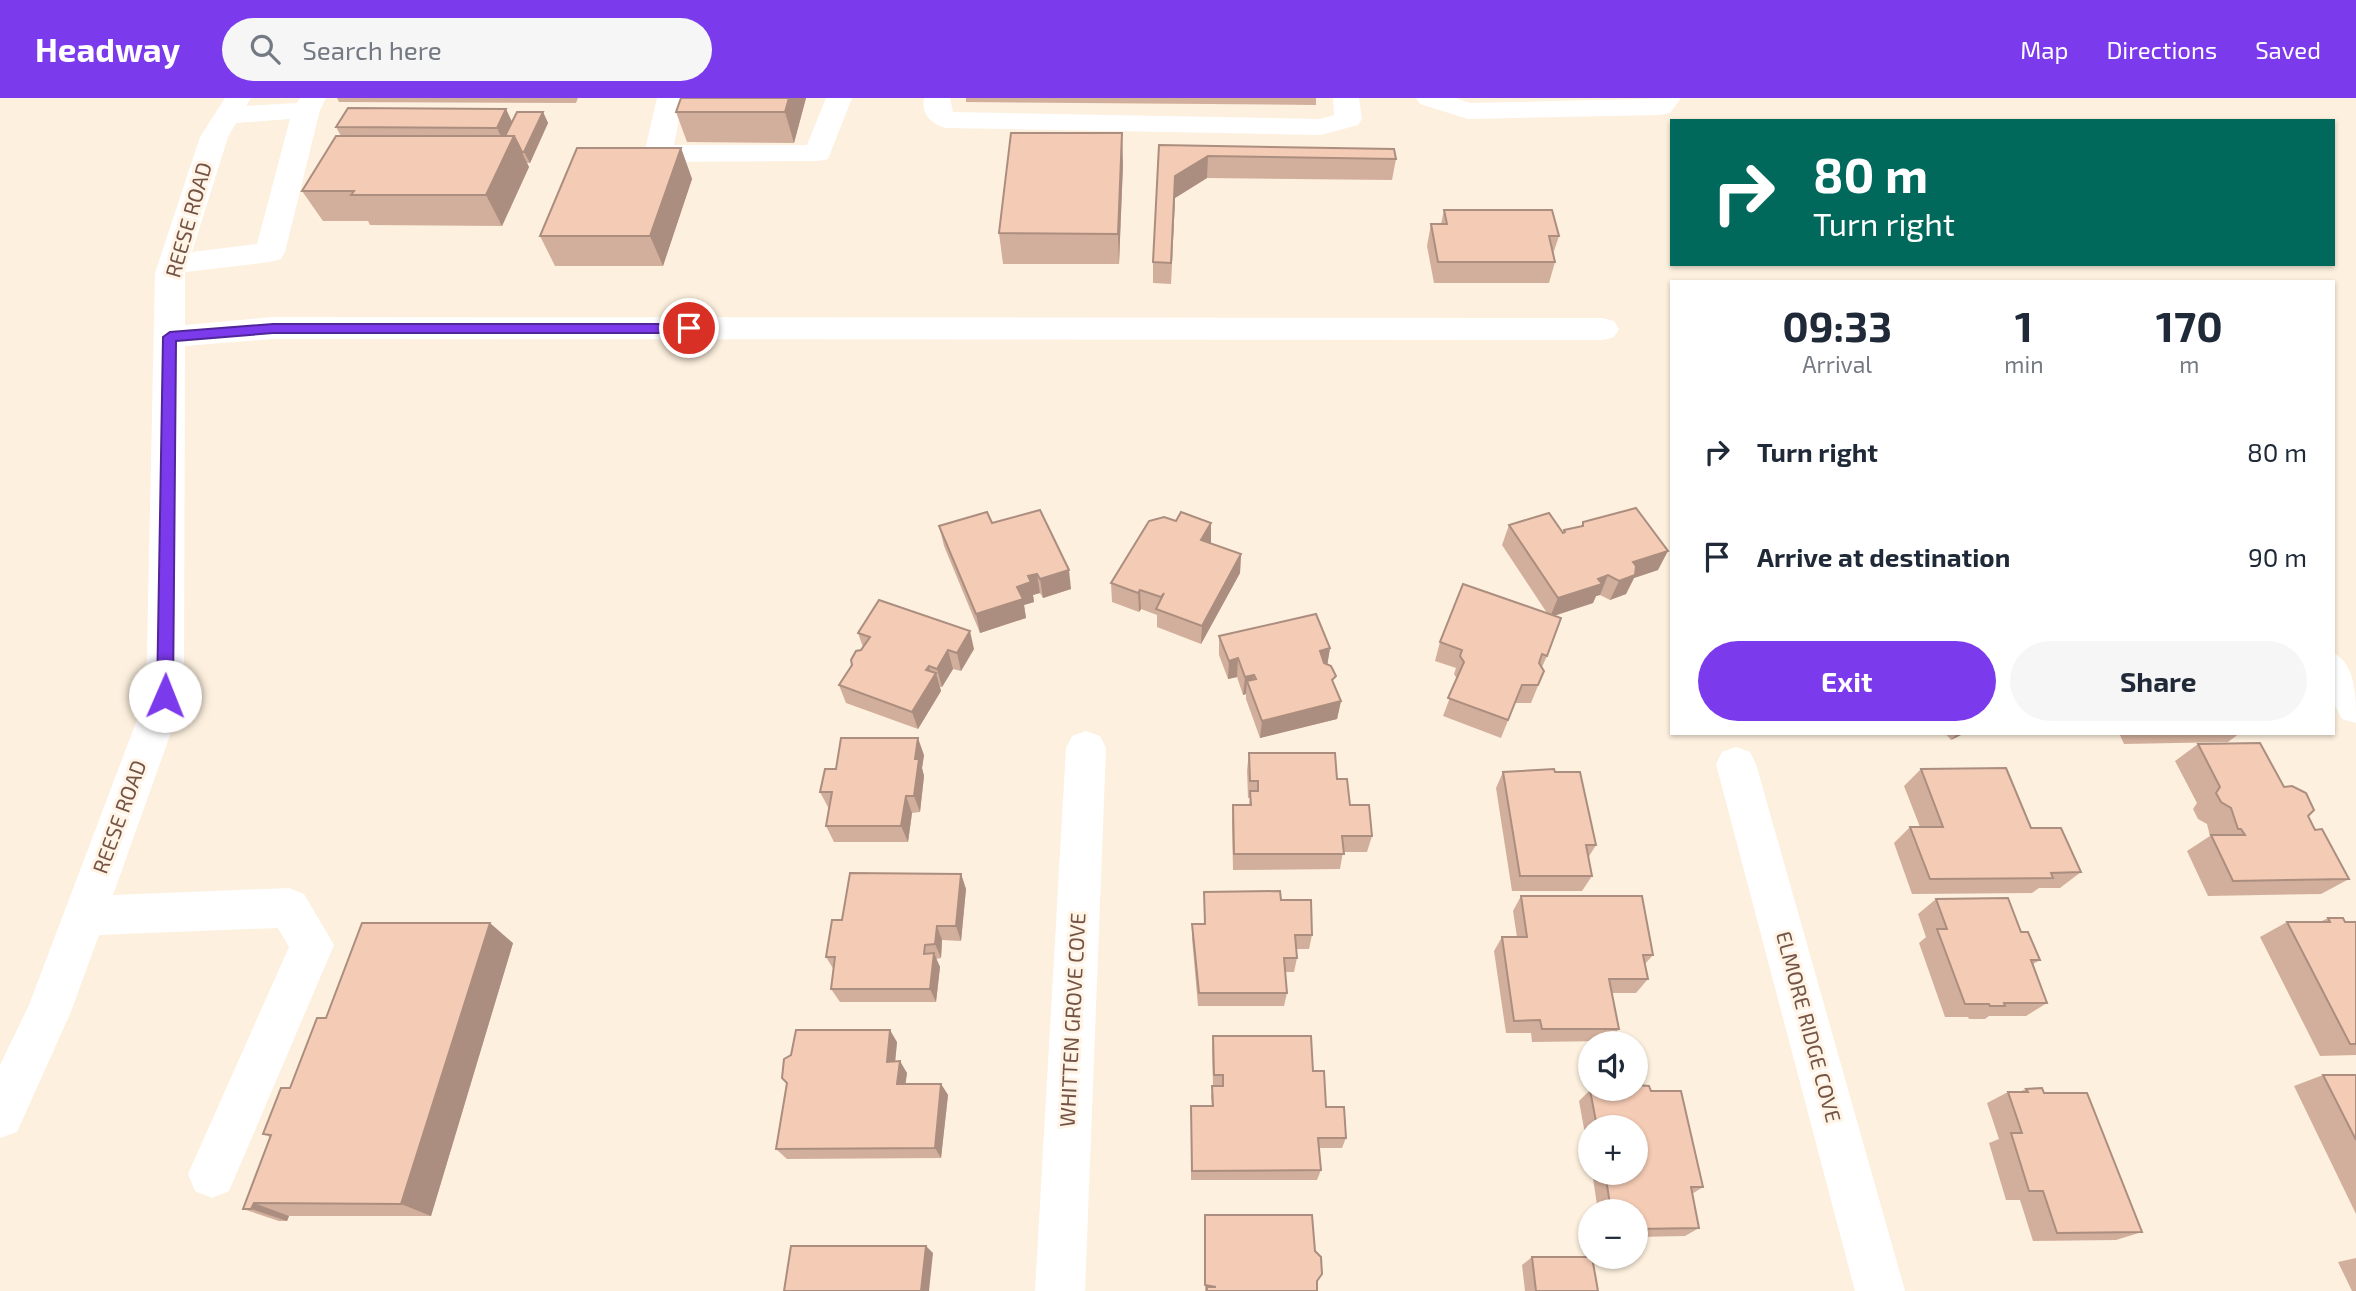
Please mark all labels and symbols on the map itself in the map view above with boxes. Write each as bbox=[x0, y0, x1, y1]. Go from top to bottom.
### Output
street label: REESE ROAD bbox=[159, 159, 216, 280]
pin bbox=[659, 298, 719, 358]
position arrow bbox=[128, 659, 202, 733]
street label: REESE ROAD bbox=[87, 756, 151, 877]
street label: WHITTEN GROVE COVE bbox=[1053, 912, 1090, 1128]
street label: ELMORE RIDGE COVE bbox=[1772, 928, 1847, 1125]

